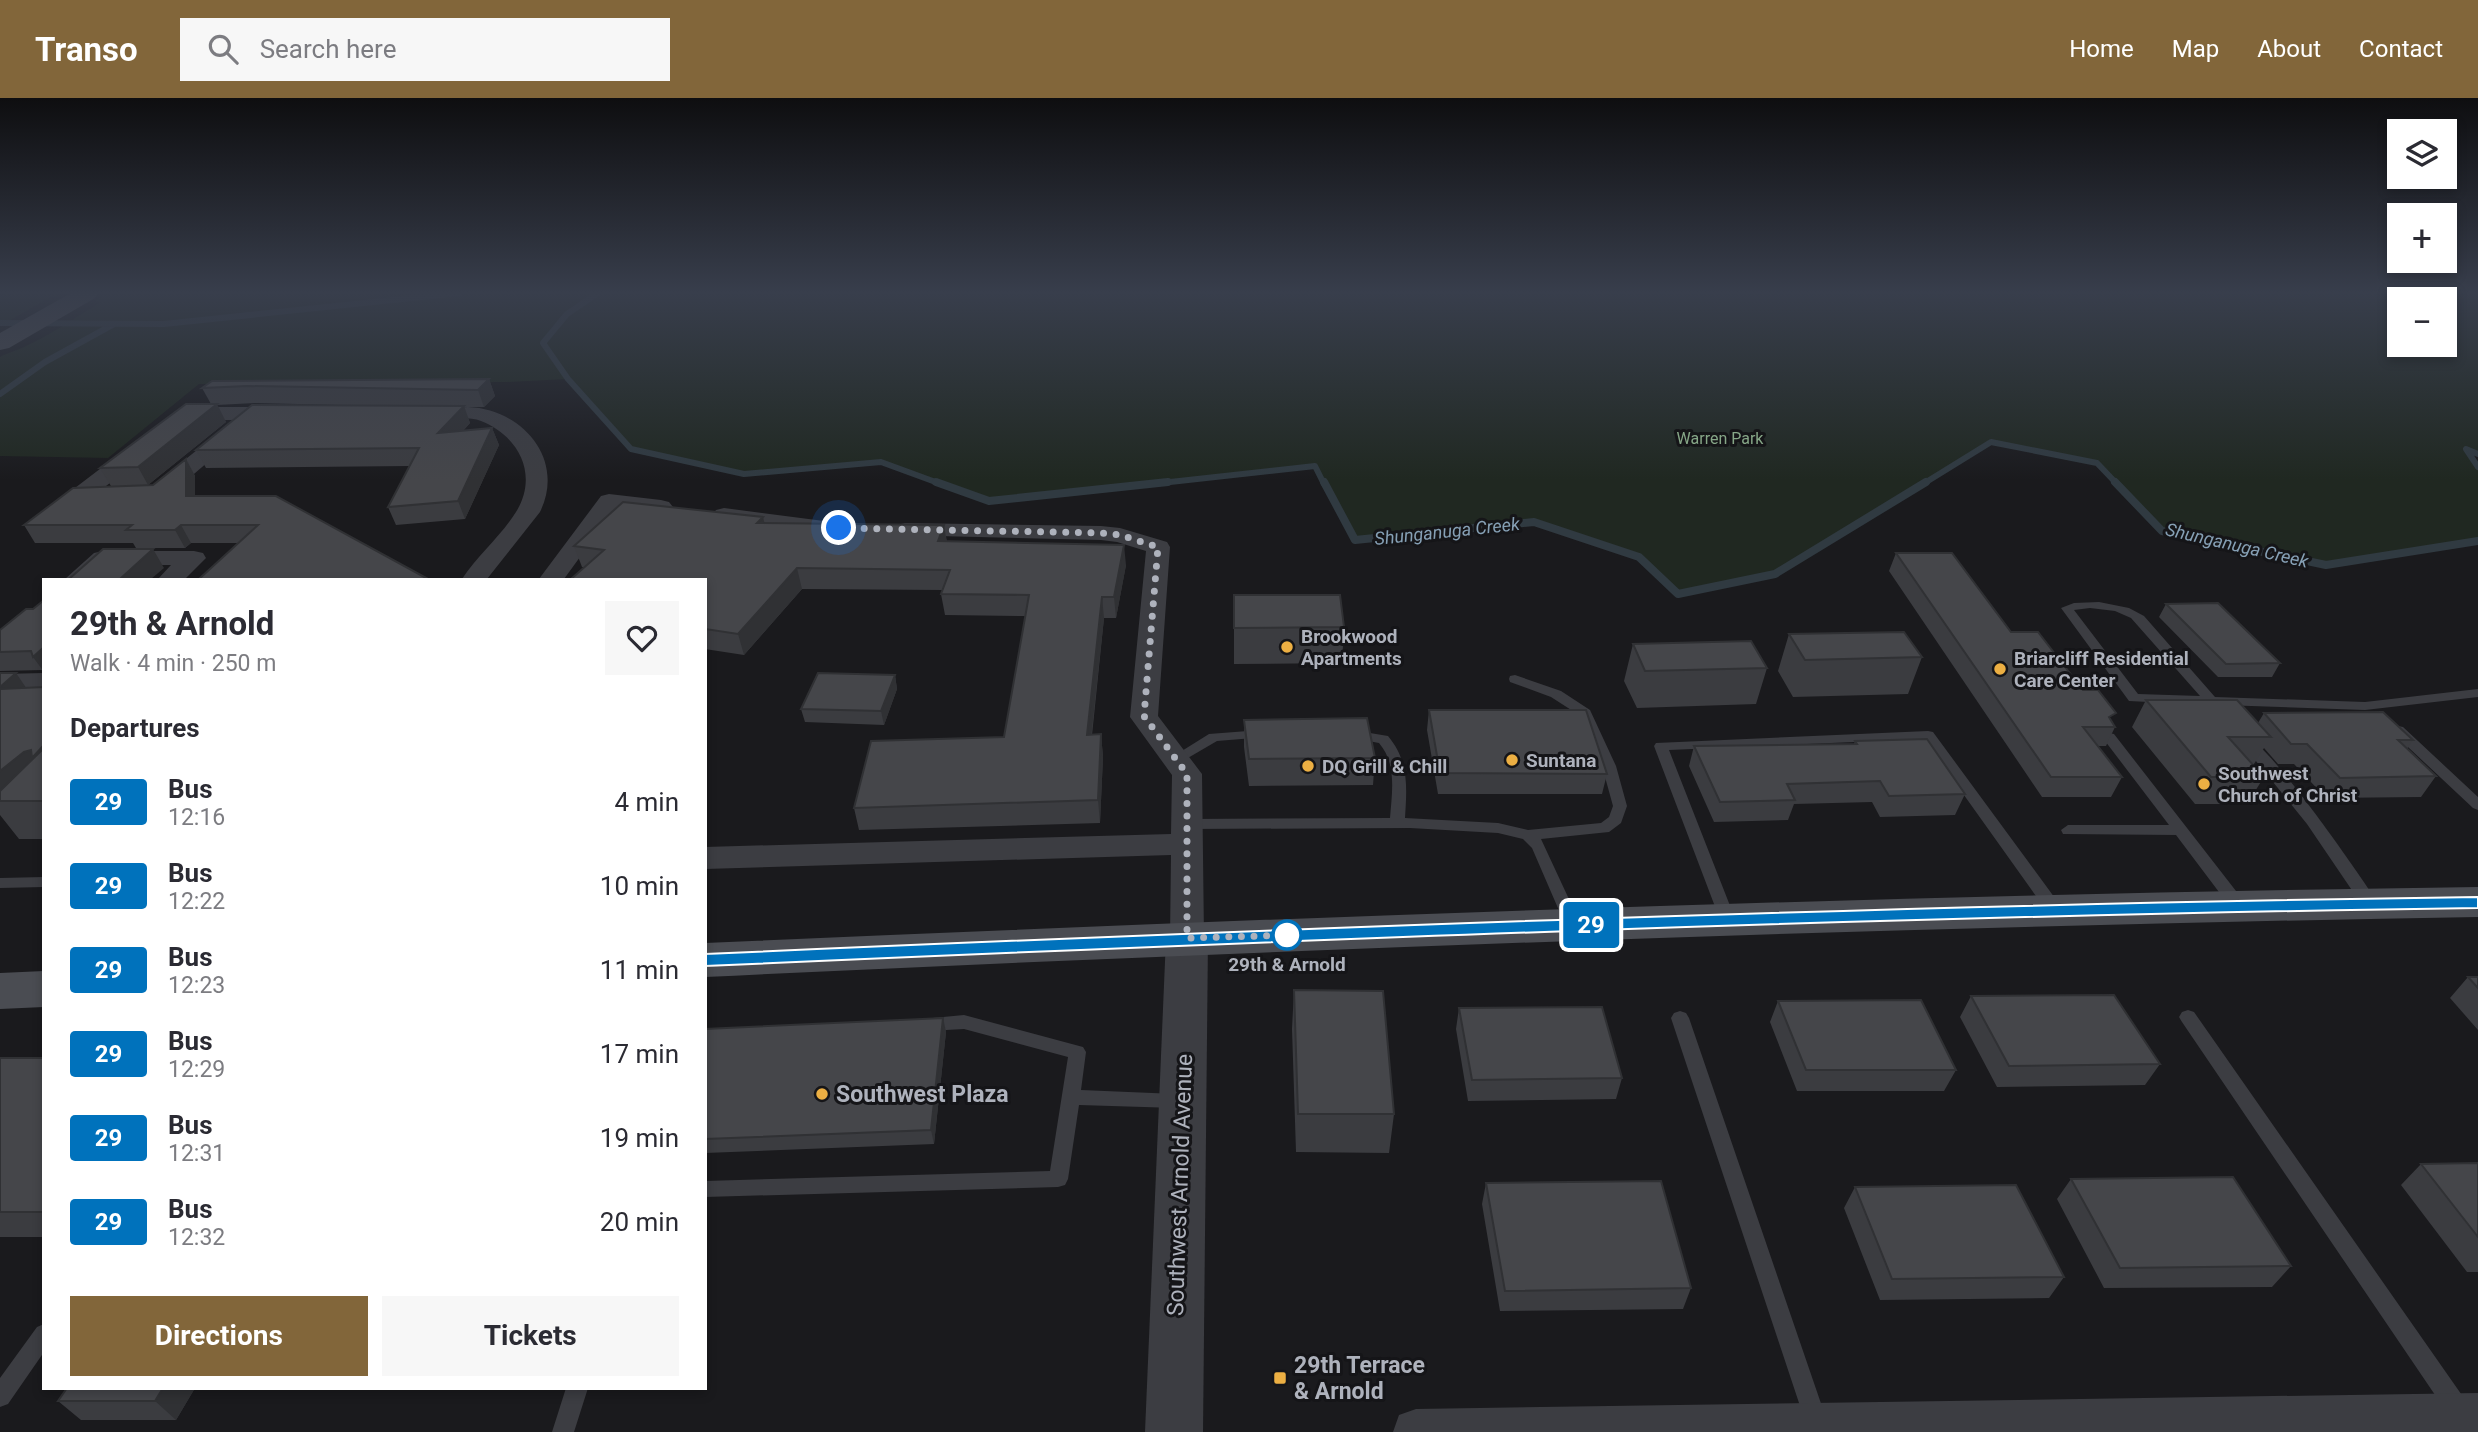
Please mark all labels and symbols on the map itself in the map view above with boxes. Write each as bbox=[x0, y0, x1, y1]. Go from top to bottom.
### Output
park label: Warren Park bbox=[1677, 429, 1764, 448]
your location bbox=[821, 510, 856, 545]
water label: Shunganuga Creek bbox=[1373, 513, 1522, 549]
water label: Shunganuga Creek bbox=[2163, 518, 2312, 572]
place label: Brookwood Apartments bbox=[1301, 625, 1402, 670]
marker: Brookwood Apartments bbox=[1279, 639, 1295, 655]
place label: Briarcliff Residential Care Center bbox=[2014, 647, 2189, 692]
marker: Briarcliff Residential Care Center bbox=[1992, 661, 2008, 677]
place label: Suntana bbox=[1526, 749, 1596, 772]
marker: Suntana bbox=[1504, 752, 1520, 768]
place label: DQ Grill & Chill bbox=[1322, 755, 1447, 778]
marker: DQ Grill & Chill bbox=[1300, 758, 1316, 774]
place label: Southwest Church of Christ bbox=[2218, 762, 2358, 807]
marker: Southwest Church of Christ bbox=[2196, 776, 2212, 792]
line badge: 29 bbox=[1560, 902, 1622, 948]
marker: 29th & Arnold bbox=[1272, 920, 1302, 950]
place label: 29th & Arnold bbox=[1228, 953, 1346, 976]
street label: Southwest Arnold Avenue bbox=[1162, 1053, 1198, 1317]
place label: Southwest Plaza bbox=[836, 1081, 1009, 1108]
marker: Southwest Plaza bbox=[814, 1086, 830, 1102]
place label: 29th Terrace & Arnold bbox=[1294, 1352, 1425, 1405]
marker: 29th Terrace & Arnold bbox=[1272, 1370, 1288, 1386]

